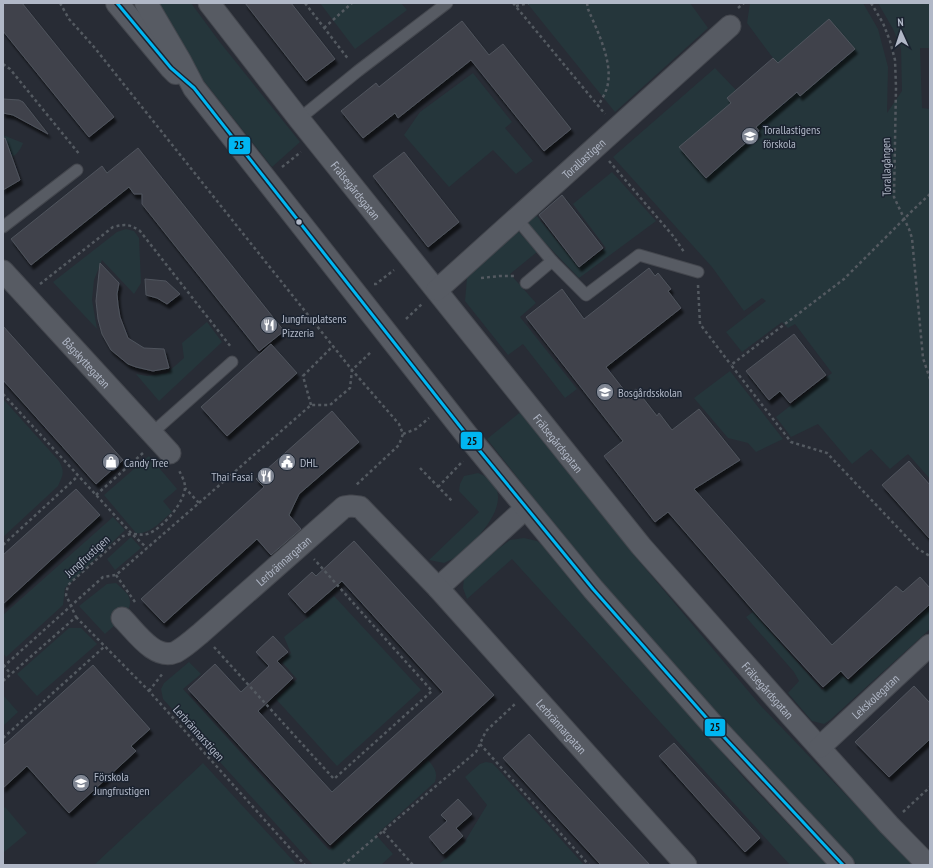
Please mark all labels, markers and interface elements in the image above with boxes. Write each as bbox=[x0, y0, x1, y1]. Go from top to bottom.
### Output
north arrow bbox=[881, 12, 921, 52]
text: N bbox=[897, 15, 904, 29]
place label: Torallastigens förskola bbox=[763, 122, 820, 151]
school or university icon: Torallastigens förskola bbox=[740, 126, 760, 146]
street label: Torallastigen bbox=[559, 135, 608, 182]
line badge: 25 bbox=[228, 136, 251, 155]
text: 25 bbox=[234, 138, 244, 152]
street label: Torallagången bbox=[878, 138, 894, 196]
street label: Frälsegårdsgatan bbox=[328, 158, 384, 222]
unlabelled marker bbox=[294, 217, 304, 227]
place label: Jungfruplatsens Pizzeria bbox=[281, 311, 347, 340]
restaurant icon: Jungfruplatsens Pizzeria bbox=[259, 315, 279, 335]
street label: Bågskyttegatan bbox=[60, 334, 114, 391]
school or university icon: Bosgårdsskolan bbox=[595, 382, 615, 402]
place label: Bosgårdsskolan bbox=[618, 385, 682, 400]
street label: Frälsegårdsgatan bbox=[531, 411, 587, 475]
line badge: 25 bbox=[460, 431, 483, 450]
text: 25 bbox=[467, 434, 477, 448]
shop icon: Candy Tree bbox=[101, 452, 121, 472]
public building icon: DHL bbox=[277, 452, 297, 472]
place label: Candy Tree bbox=[124, 455, 168, 470]
place label: DHL bbox=[300, 455, 318, 470]
restaurant icon: Thai Fasai bbox=[256, 466, 276, 486]
place label: Thai Fasai bbox=[211, 469, 253, 484]
street label: Jungfrustigen bbox=[61, 532, 113, 581]
street label: Lerbrännargatan bbox=[253, 532, 314, 589]
street label: Frälsegårdsgatan bbox=[739, 659, 797, 722]
street label: Lekskolegatan bbox=[848, 670, 902, 722]
street label: Lerbrännargatan bbox=[533, 696, 590, 757]
street label: Lerbrännarstigen bbox=[170, 702, 228, 764]
line badge: 25 bbox=[704, 718, 726, 737]
text: 25 bbox=[710, 720, 720, 734]
place label: Förskola Jungfrustigen bbox=[93, 769, 150, 798]
school or university icon: Förskola Jungfrustigen bbox=[71, 773, 91, 793]

